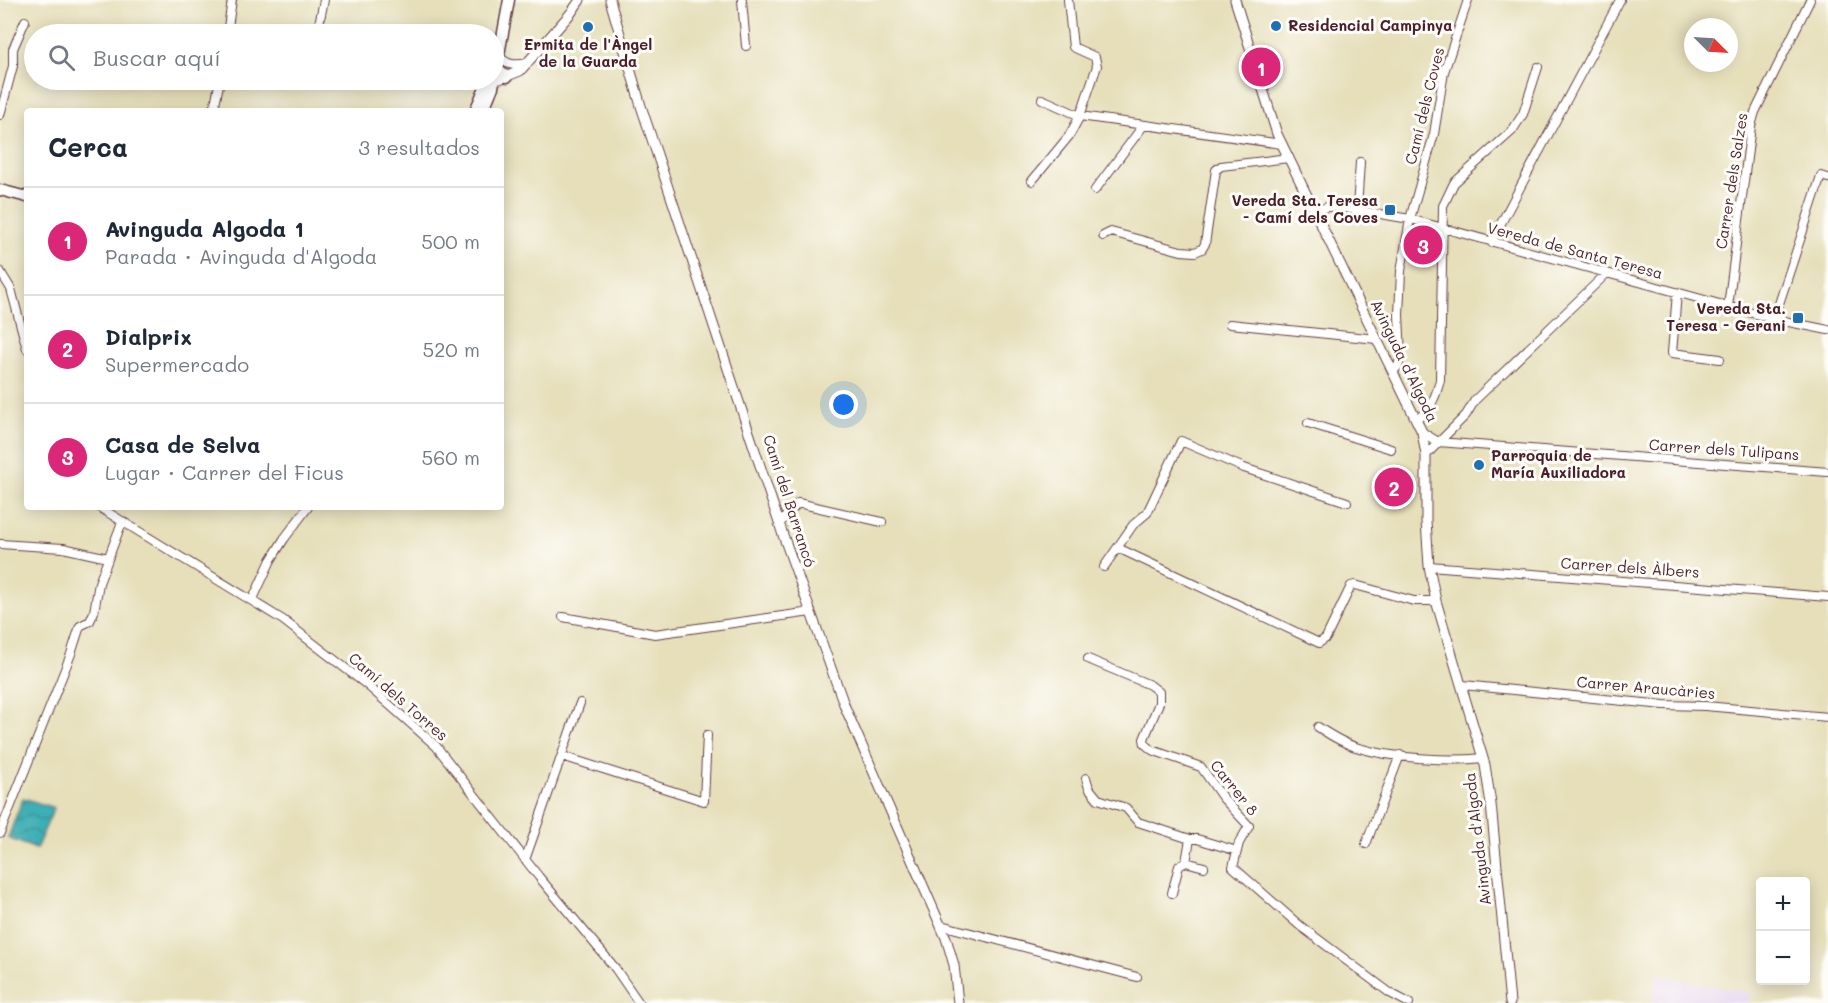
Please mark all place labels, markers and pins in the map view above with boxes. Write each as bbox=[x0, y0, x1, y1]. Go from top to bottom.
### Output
place label: Residencial Campinya bbox=[1288, 15, 1452, 35]
marker: Residencial Campinya bbox=[1269, 19, 1283, 33]
marker: Ermita de l'Àngel de la Guarda bbox=[581, 20, 595, 34]
place label: Ermita de l'Àngel de la Guarda bbox=[524, 34, 652, 71]
pin: 1 bbox=[1242, 44, 1280, 90]
place label: Vereda Sta. Teresa - Camí dels Coves bbox=[1232, 190, 1378, 227]
marker: Vereda Sta. Teresa - Camí dels Coves bbox=[1383, 203, 1397, 217]
pin: 3 bbox=[1404, 222, 1442, 268]
place label: Vereda Sta. Teresa - Gerani bbox=[1666, 298, 1786, 335]
marker: Vereda Sta. Teresa - Gerani bbox=[1791, 311, 1805, 325]
place label: Parroquia de María Auxiliadora bbox=[1491, 445, 1626, 482]
marker: Parroquia de María Auxiliadora bbox=[1472, 458, 1486, 472]
pin: 2 bbox=[1374, 464, 1414, 510]

